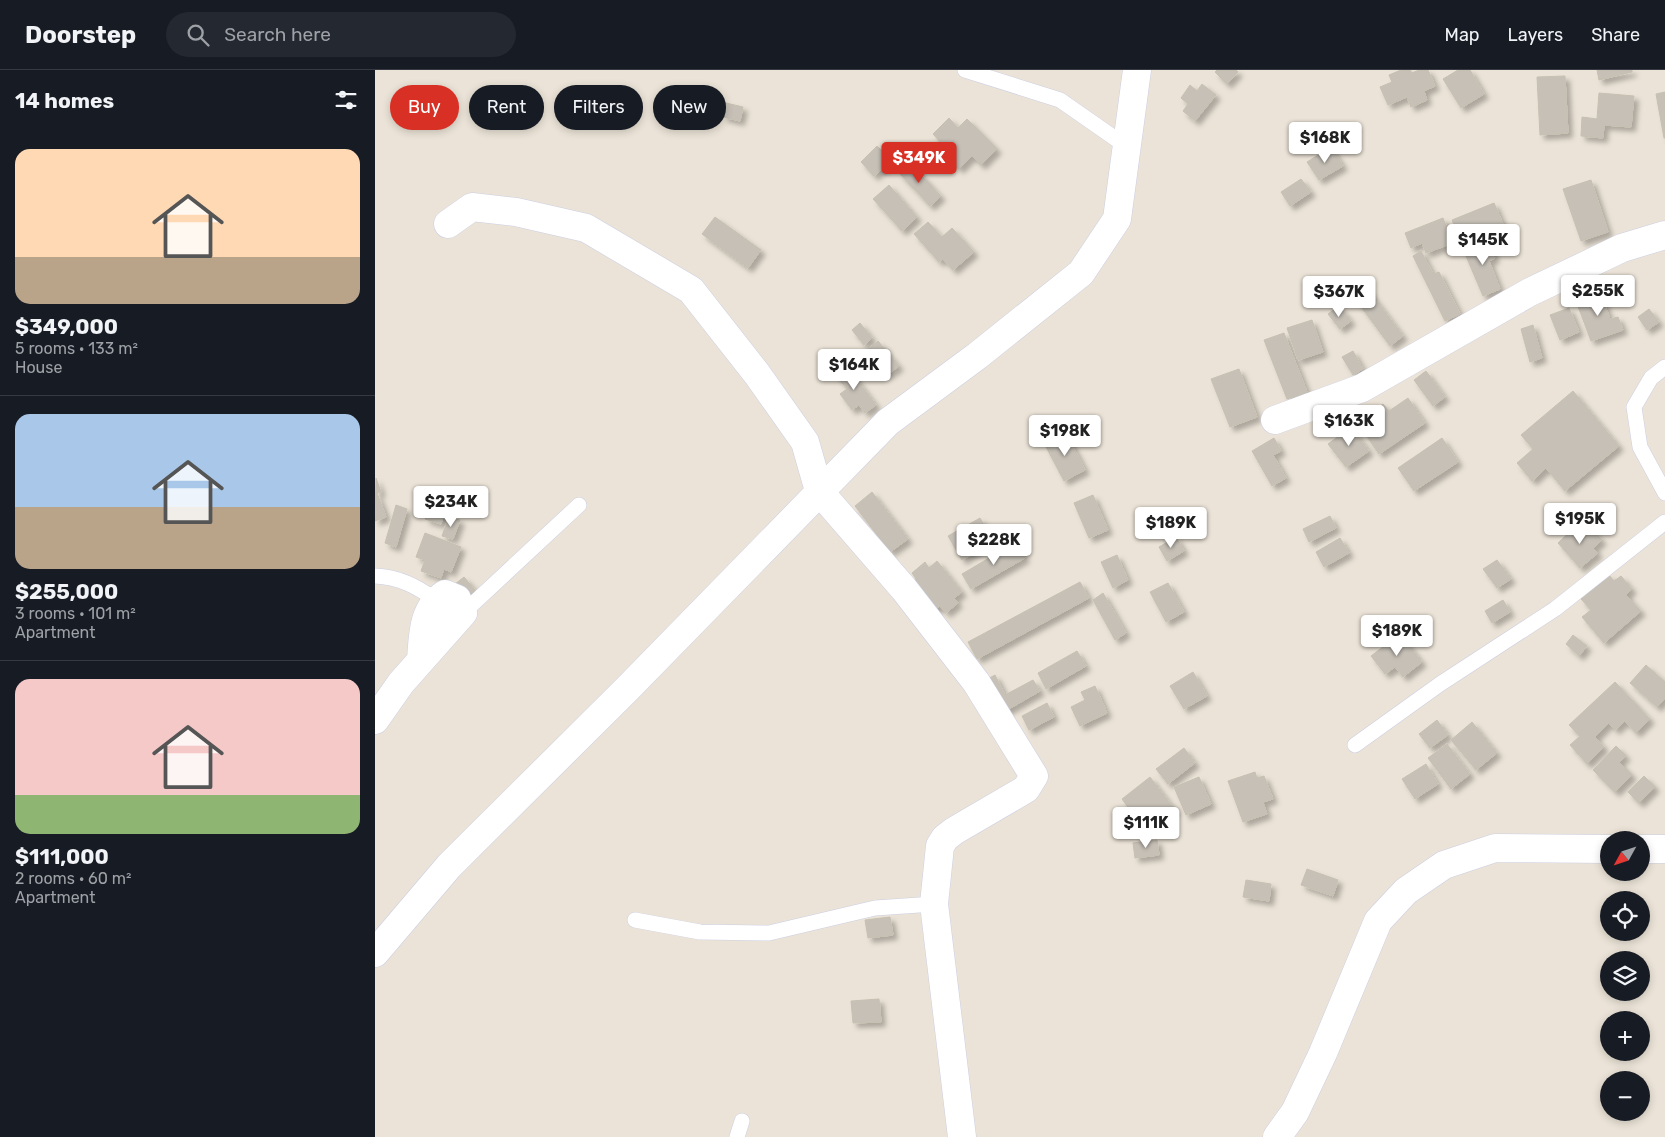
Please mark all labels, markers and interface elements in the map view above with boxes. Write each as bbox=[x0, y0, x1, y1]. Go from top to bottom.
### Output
search box bbox=[166, 12, 516, 57]
text: Doorstep bbox=[25, 21, 136, 49]
icon: search bbox=[184, 21, 212, 49]
text: Search here bbox=[224, 23, 331, 46]
text: Map bbox=[1445, 24, 1480, 46]
text: Layers bbox=[1508, 24, 1563, 46]
text: Share bbox=[1591, 24, 1640, 46]
chip: Buy bbox=[390, 85, 459, 130]
chip: Rent bbox=[469, 85, 544, 130]
chip: Filters bbox=[554, 85, 643, 130]
chip: New bbox=[653, 85, 726, 130]
icon: filters bbox=[332, 86, 360, 114]
text: 14 homes bbox=[15, 88, 114, 113]
pin: $168K bbox=[1290, 122, 1360, 164]
text: $168K bbox=[1300, 128, 1350, 147]
pin: $349K bbox=[884, 142, 954, 184]
text: $349K bbox=[893, 148, 945, 167]
icon: home bbox=[143, 181, 233, 271]
pin: $145K bbox=[1448, 224, 1518, 266]
text: $145K bbox=[1458, 230, 1508, 249]
pin: $255K bbox=[1563, 274, 1633, 317]
pin: $367K bbox=[1304, 276, 1374, 318]
text: $255K bbox=[1572, 281, 1624, 300]
text: $367K bbox=[1314, 282, 1364, 301]
text: $349,000 bbox=[15, 314, 118, 339]
text: 5 rooms · 133 m² bbox=[15, 339, 138, 358]
pin: $164K bbox=[819, 348, 889, 391]
text: $164K bbox=[829, 355, 879, 374]
text: House bbox=[15, 358, 62, 377]
pin: $163K bbox=[1314, 404, 1384, 447]
text: $163K bbox=[1324, 411, 1374, 430]
pin: $198K bbox=[1030, 414, 1100, 457]
text: $198K bbox=[1040, 421, 1090, 440]
icon: home bbox=[143, 447, 233, 537]
pin: $234K bbox=[416, 486, 486, 528]
text: $234K bbox=[424, 492, 478, 511]
pin: $195K bbox=[1545, 502, 1615, 545]
pin: $189K bbox=[1136, 506, 1206, 549]
text: $195K bbox=[1555, 509, 1605, 528]
text: $189K bbox=[1146, 513, 1196, 532]
pin: $228K bbox=[959, 524, 1029, 566]
text: $228K bbox=[968, 530, 1020, 549]
text: $255,000 bbox=[15, 579, 118, 604]
text: 3 rooms · 101 m² bbox=[15, 604, 136, 623]
pin: $189K bbox=[1362, 614, 1432, 657]
text: $189K bbox=[1372, 621, 1422, 640]
text: Apartment bbox=[15, 623, 95, 642]
icon: home bbox=[143, 712, 233, 802]
pin: $111K bbox=[1111, 806, 1181, 849]
text: $111K bbox=[1123, 813, 1169, 832]
north arrow bbox=[1600, 831, 1650, 881]
map controls bbox=[1600, 831, 1650, 1121]
text: $111,000 bbox=[15, 844, 109, 869]
text: 2 rooms · 60 m² bbox=[15, 869, 132, 888]
text: Apartment bbox=[15, 888, 95, 907]
button: locate bbox=[1600, 891, 1650, 941]
button: layers bbox=[1600, 951, 1650, 1001]
button: + bbox=[1600, 1011, 1650, 1061]
button: − bbox=[1600, 1071, 1650, 1121]

